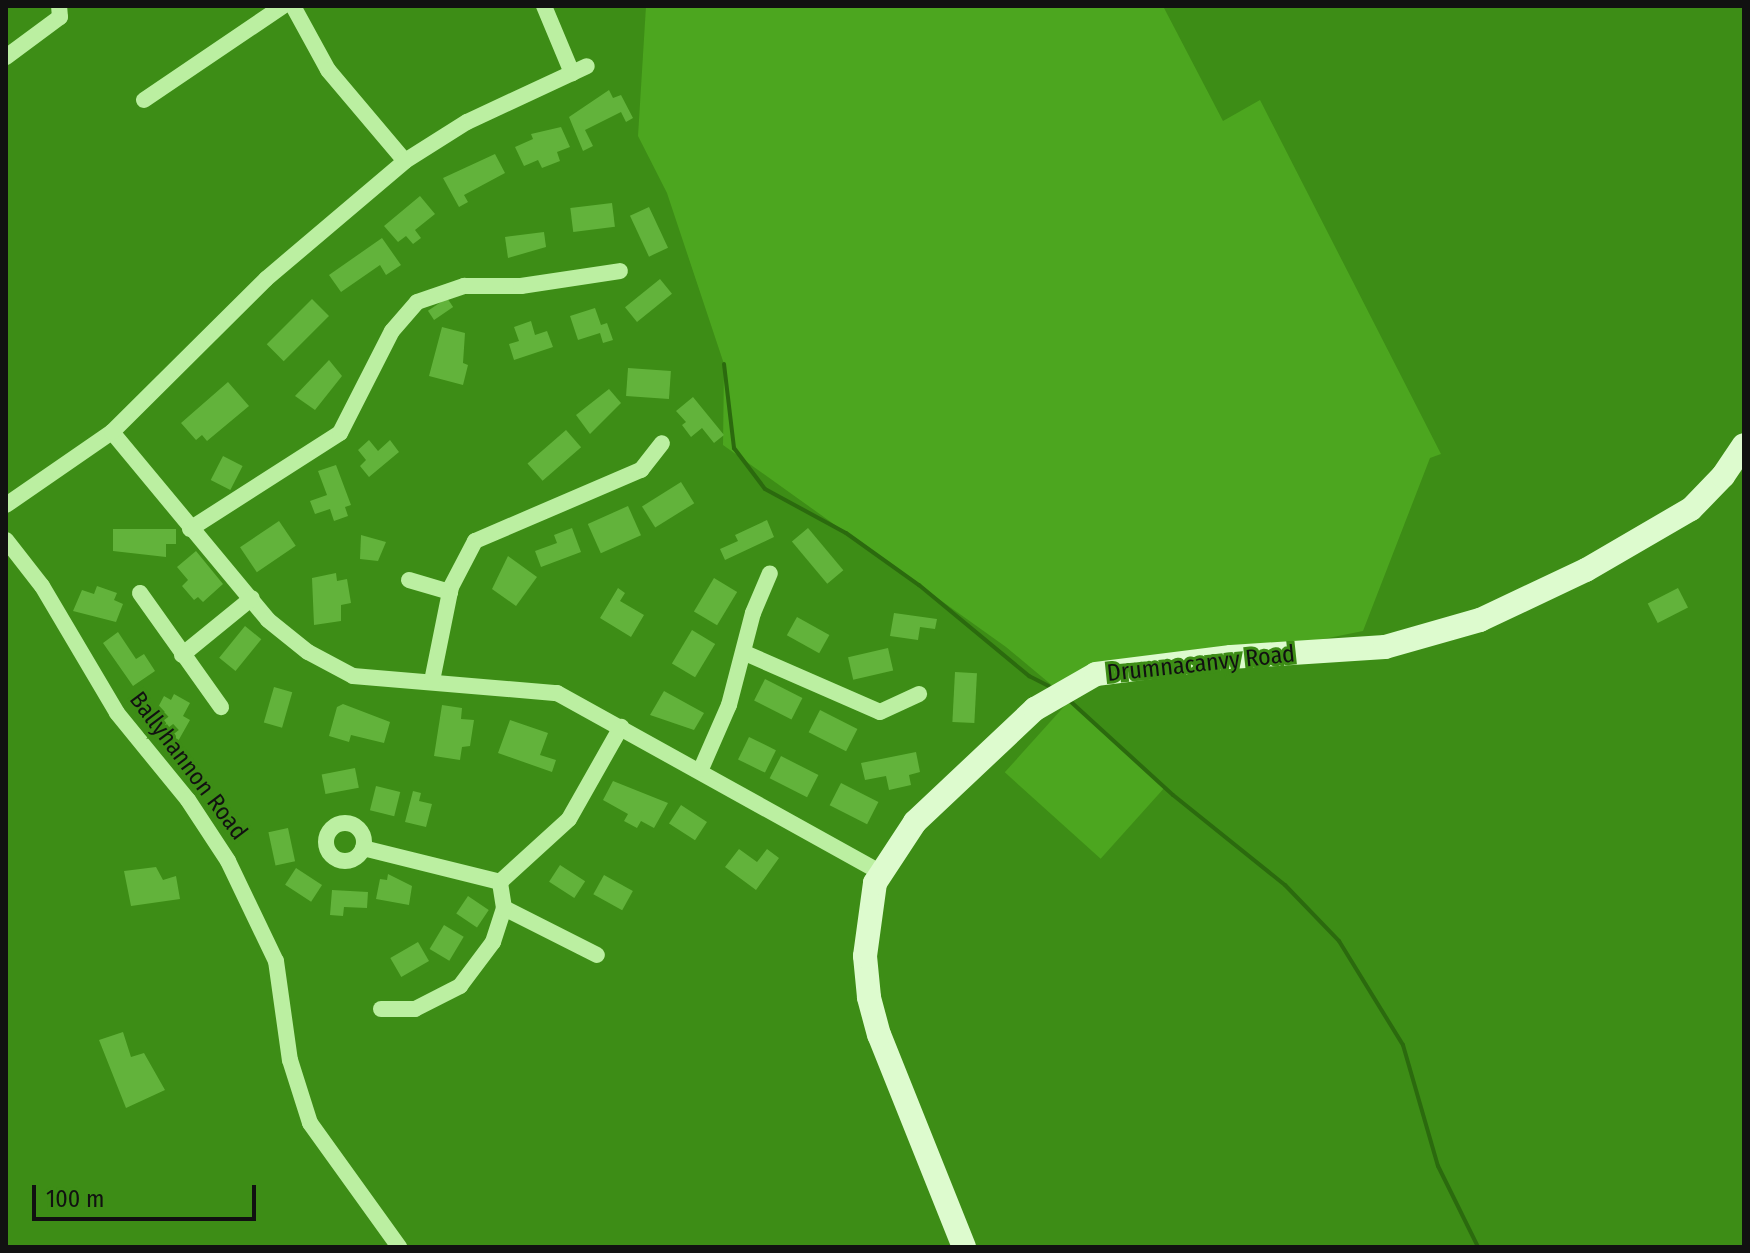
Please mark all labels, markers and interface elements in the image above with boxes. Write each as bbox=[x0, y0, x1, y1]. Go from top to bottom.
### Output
street label: Drumnacanvy Road bbox=[1106, 640, 1296, 688]
street label: Ballyhannon Road bbox=[123, 686, 253, 846]
scale bar bbox=[36, 1169, 260, 1219]
text: 100 m bbox=[46, 1185, 104, 1213]

